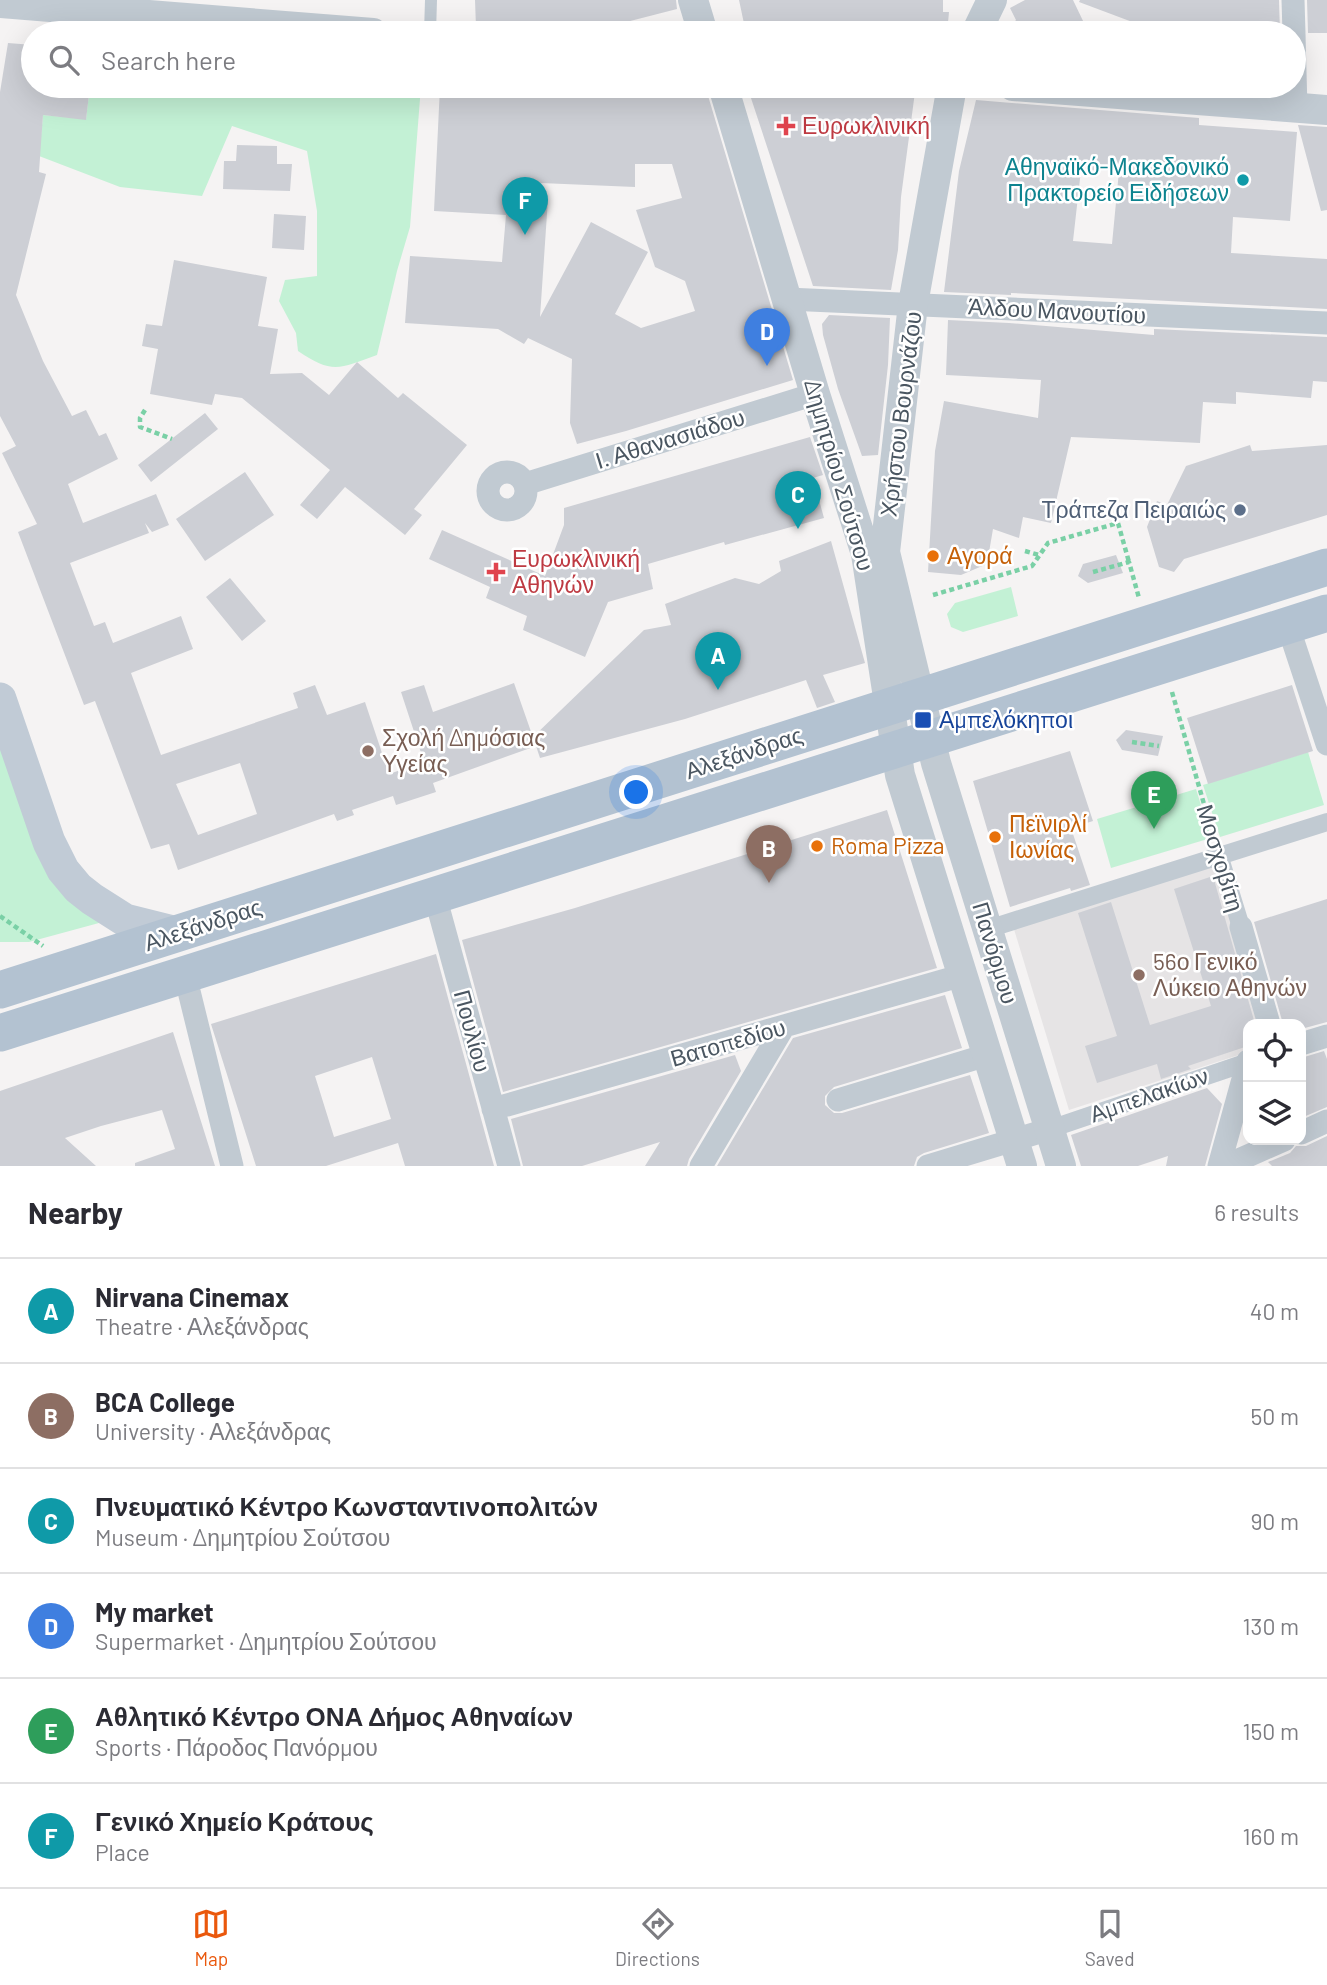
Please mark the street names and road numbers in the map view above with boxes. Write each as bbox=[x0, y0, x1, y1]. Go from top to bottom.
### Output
street label: Άλδου Μανουτίου bbox=[967, 291, 1147, 329]
street label: Χρήστου Βουρνάζου bbox=[874, 310, 926, 518]
street label: Δημητρίου Σούτσου bbox=[799, 376, 881, 574]
street label: Ι. Αθανασιάδου bbox=[592, 402, 748, 474]
street label: Αλεξάνδρας bbox=[681, 720, 806, 784]
street label: Μοσχοβίτη bbox=[1191, 801, 1251, 915]
street label: Αλεξάνδρας bbox=[140, 892, 265, 956]
street label: Πανόρμου bbox=[967, 898, 1025, 1007]
street label: Πουλίου bbox=[449, 987, 497, 1075]
street label: Βατοπεδίου bbox=[667, 1012, 789, 1072]
street label: Αμπελακίων bbox=[1086, 1061, 1212, 1127]

